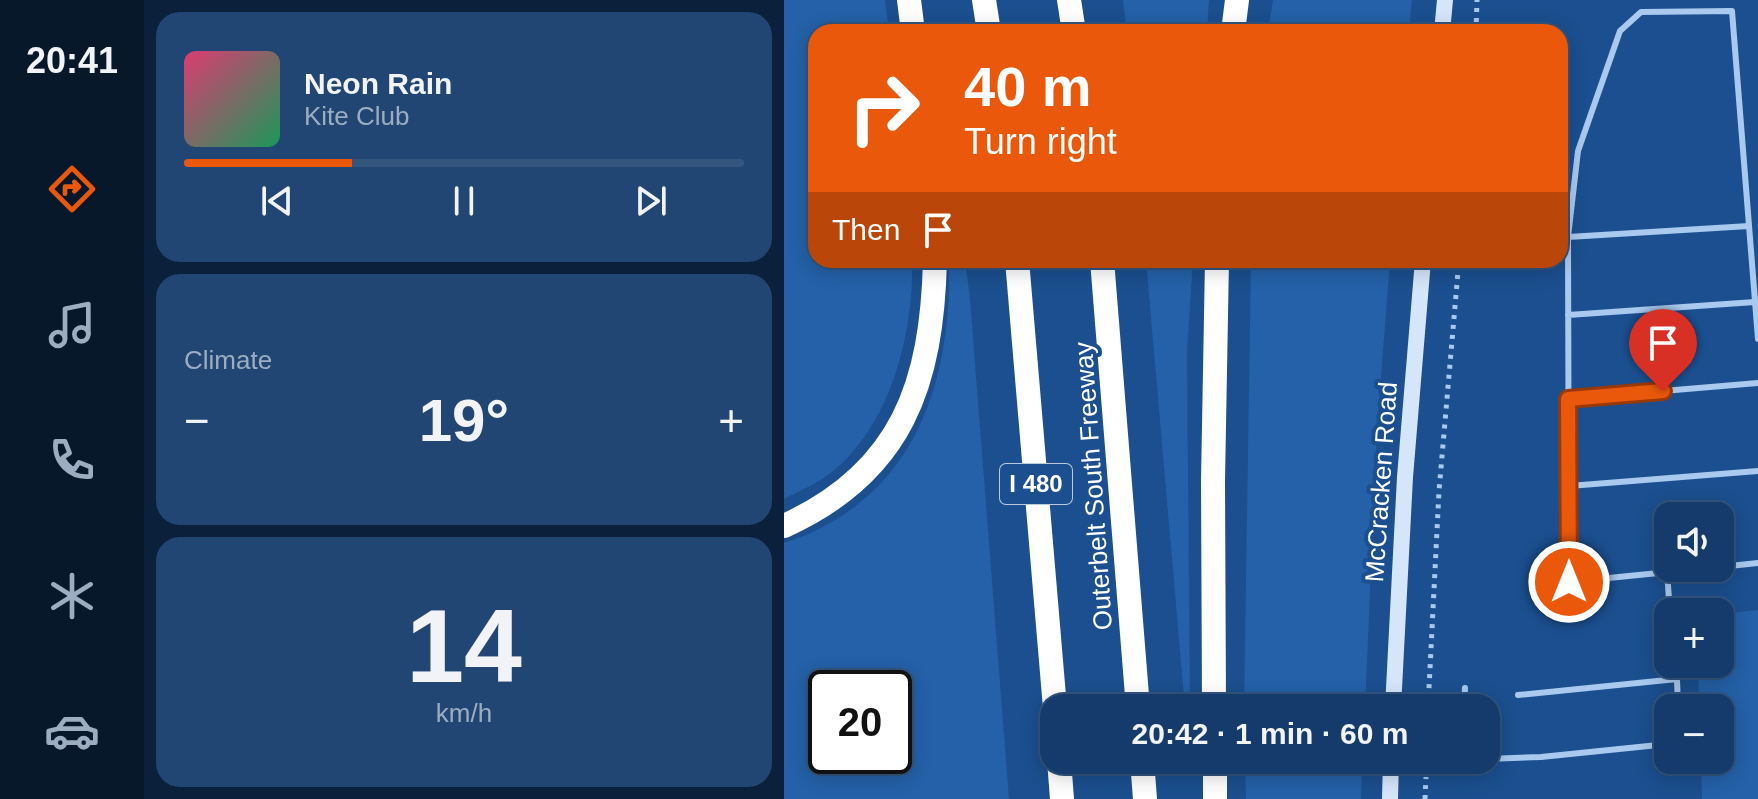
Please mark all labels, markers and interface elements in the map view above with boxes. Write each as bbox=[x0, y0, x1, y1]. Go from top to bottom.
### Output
text: 20:41 bbox=[26, 40, 118, 81]
text: 40 m bbox=[964, 55, 1092, 118]
icon: right bbox=[832, 56, 936, 160]
text: Neon Rain bbox=[304, 67, 452, 100]
text: Kite Club bbox=[304, 101, 410, 131]
text: Turn right bbox=[964, 121, 1117, 162]
icon: directions bbox=[44, 161, 100, 217]
icon: previous bbox=[255, 179, 299, 223]
icon: pause bbox=[442, 179, 486, 223]
icon: next bbox=[629, 179, 673, 223]
icon: arrive bbox=[916, 208, 960, 252]
text: Then bbox=[832, 213, 900, 246]
icon: music bbox=[44, 297, 100, 353]
pin bbox=[1629, 309, 1697, 391]
icon: arrive bbox=[1641, 321, 1685, 365]
street label: Outerbelt South Freeway bbox=[1068, 341, 1118, 631]
text: Climate bbox=[184, 345, 272, 375]
street label: McCracken Road bbox=[1359, 381, 1403, 583]
text: 19° bbox=[419, 387, 509, 454]
text: − bbox=[184, 396, 210, 445]
text: + bbox=[718, 396, 744, 445]
icon: phone bbox=[44, 432, 100, 488]
road number: I 480 bbox=[1000, 464, 1072, 504]
map controls bbox=[1654, 502, 1734, 774]
button: sound bbox=[1654, 502, 1734, 582]
position arrow bbox=[1527, 540, 1611, 624]
icon: climate bbox=[44, 568, 100, 624]
text: 14 bbox=[406, 588, 522, 704]
button: + bbox=[1654, 598, 1734, 678]
speed limit sign: 20 bbox=[808, 670, 912, 774]
button: − bbox=[1654, 694, 1734, 774]
text: km/h bbox=[436, 698, 492, 728]
icon: car bbox=[44, 703, 100, 759]
text: 20:42 · 1 min · 60 m bbox=[1132, 717, 1408, 750]

